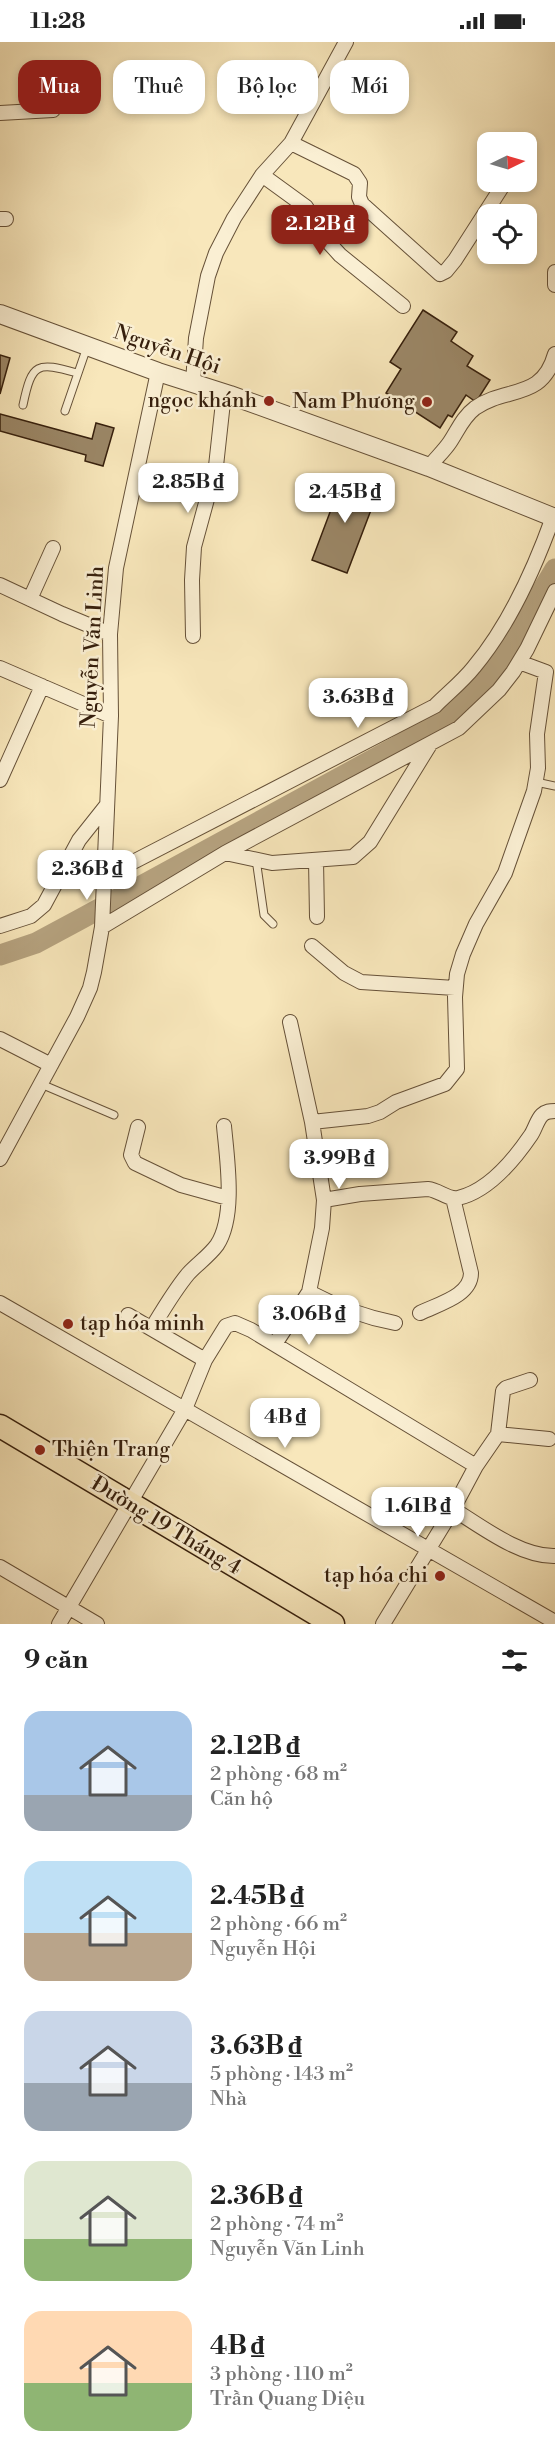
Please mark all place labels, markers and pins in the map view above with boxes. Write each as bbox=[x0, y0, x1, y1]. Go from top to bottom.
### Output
pin: 2.12B ₫ bbox=[265, 205, 375, 256]
place label: ngọc khánh bbox=[148, 388, 257, 414]
place label: Nam Phương bbox=[292, 389, 415, 415]
marker: ngọc khánh bbox=[262, 394, 276, 408]
marker: Nam Phương bbox=[420, 395, 434, 409]
pin: 2.85B ₫ bbox=[133, 463, 243, 514]
pin: 2.45B ₫ bbox=[290, 473, 400, 524]
pin: 3.63B ₫ bbox=[303, 678, 413, 729]
pin: 2.36B ₫ bbox=[32, 850, 142, 901]
pin: 3.99B ₫ bbox=[284, 1139, 394, 1190]
pin: 3.06B ₫ bbox=[254, 1295, 364, 1346]
place label: tạp hóa minh bbox=[80, 1311, 205, 1337]
marker: tạp hóa minh bbox=[61, 1317, 75, 1331]
pin: 4B ₫ bbox=[249, 1398, 321, 1449]
place label: Thiện Trang bbox=[52, 1437, 170, 1463]
marker: Thiện Trang bbox=[33, 1443, 47, 1457]
pin: 1.61B ₫ bbox=[363, 1487, 473, 1538]
place label: tạp hóa chi bbox=[324, 1563, 428, 1589]
marker: tạp hóa chi bbox=[433, 1569, 447, 1583]

